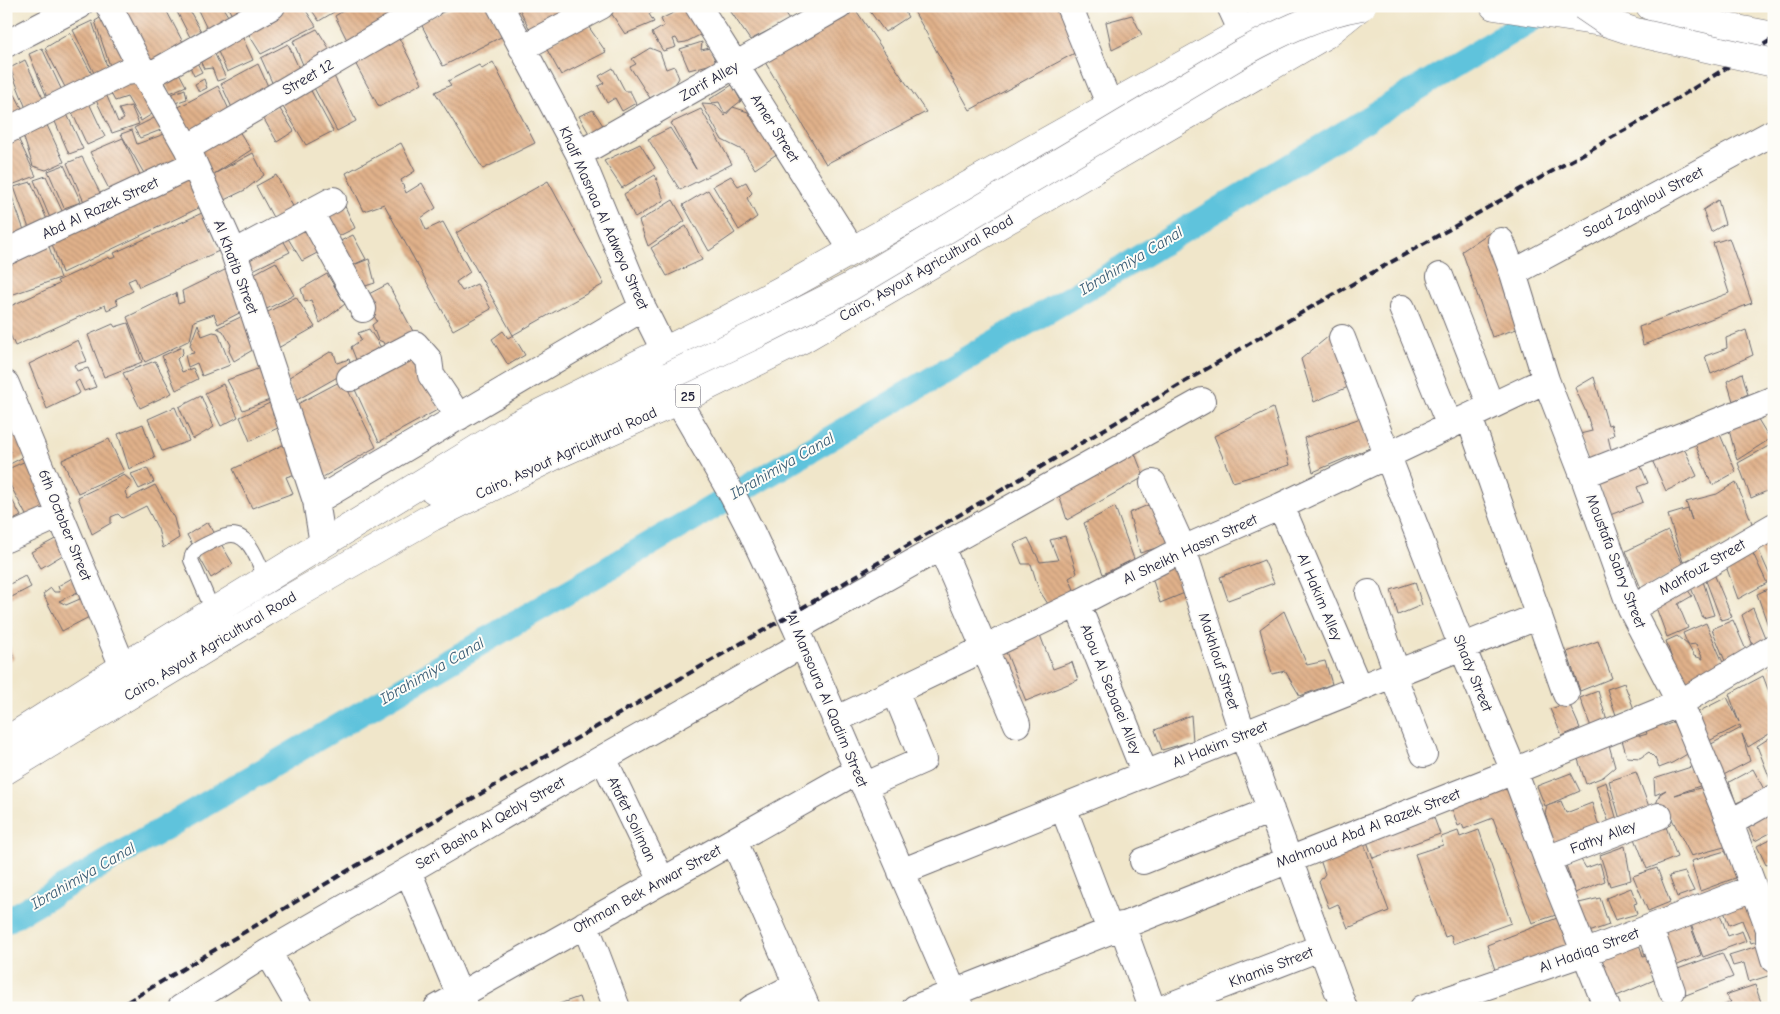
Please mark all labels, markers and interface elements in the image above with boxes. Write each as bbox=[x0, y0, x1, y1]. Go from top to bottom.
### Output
street label: Street 12 bbox=[279, 55, 337, 99]
street label: Zarif Alley bbox=[677, 57, 742, 105]
street label: Amer Street bbox=[747, 91, 803, 166]
street label: Khalf Masnaa Al Adweya Street bbox=[555, 124, 653, 313]
street label: Saad Zaghloul Street bbox=[1580, 162, 1707, 241]
street label: Abd Al Razek Street bbox=[39, 173, 162, 243]
street label: Cairo, Asyout Agricultural Road bbox=[836, 211, 1016, 325]
street label: Al Khatib Street bbox=[210, 217, 262, 317]
water label: Ibrahimiya Canal bbox=[1075, 223, 1186, 299]
road number: 25 bbox=[676, 384, 700, 408]
street label: Cairo, Asyout Agricultural Road bbox=[472, 403, 660, 503]
water label: Ibrahimiya Canal bbox=[726, 429, 838, 504]
street label: 6th October Street bbox=[35, 467, 96, 584]
street label: Moustafa Sabry Street bbox=[1582, 492, 1650, 631]
street label: Al Sheikh Hassn Street bbox=[1120, 510, 1261, 588]
street label: Mahfouz Street bbox=[1656, 535, 1749, 599]
street label: Al Hakim Alley bbox=[1294, 551, 1347, 644]
street label: Cairo, Asyout Agricultural Road bbox=[120, 587, 300, 705]
street label: Al Mansoura Al Qadim Street bbox=[782, 610, 872, 790]
street label: Makhlouf Street bbox=[1195, 610, 1243, 713]
street label: Abou Al Sebaaei Alley bbox=[1077, 621, 1146, 757]
street label: Shady Street bbox=[1449, 632, 1497, 715]
water label: Ibrahimiya Canal bbox=[376, 634, 488, 709]
street label: Al Hakim Street bbox=[1170, 716, 1271, 771]
street label: Seri Basha Al Qebly Street bbox=[412, 772, 569, 873]
street label: Atafet Soliman bbox=[604, 774, 660, 864]
street label: Mahmoud Abd Al Razek Street bbox=[1273, 784, 1463, 872]
street label: Fathy Alley bbox=[1568, 816, 1639, 858]
water label: Ibrahimiya Canal bbox=[27, 839, 139, 914]
street label: Othman Bek Anwar Street bbox=[570, 840, 725, 937]
street label: Al Hadiqa Street bbox=[1537, 923, 1642, 976]
street label: Khamis Street bbox=[1226, 942, 1316, 991]

